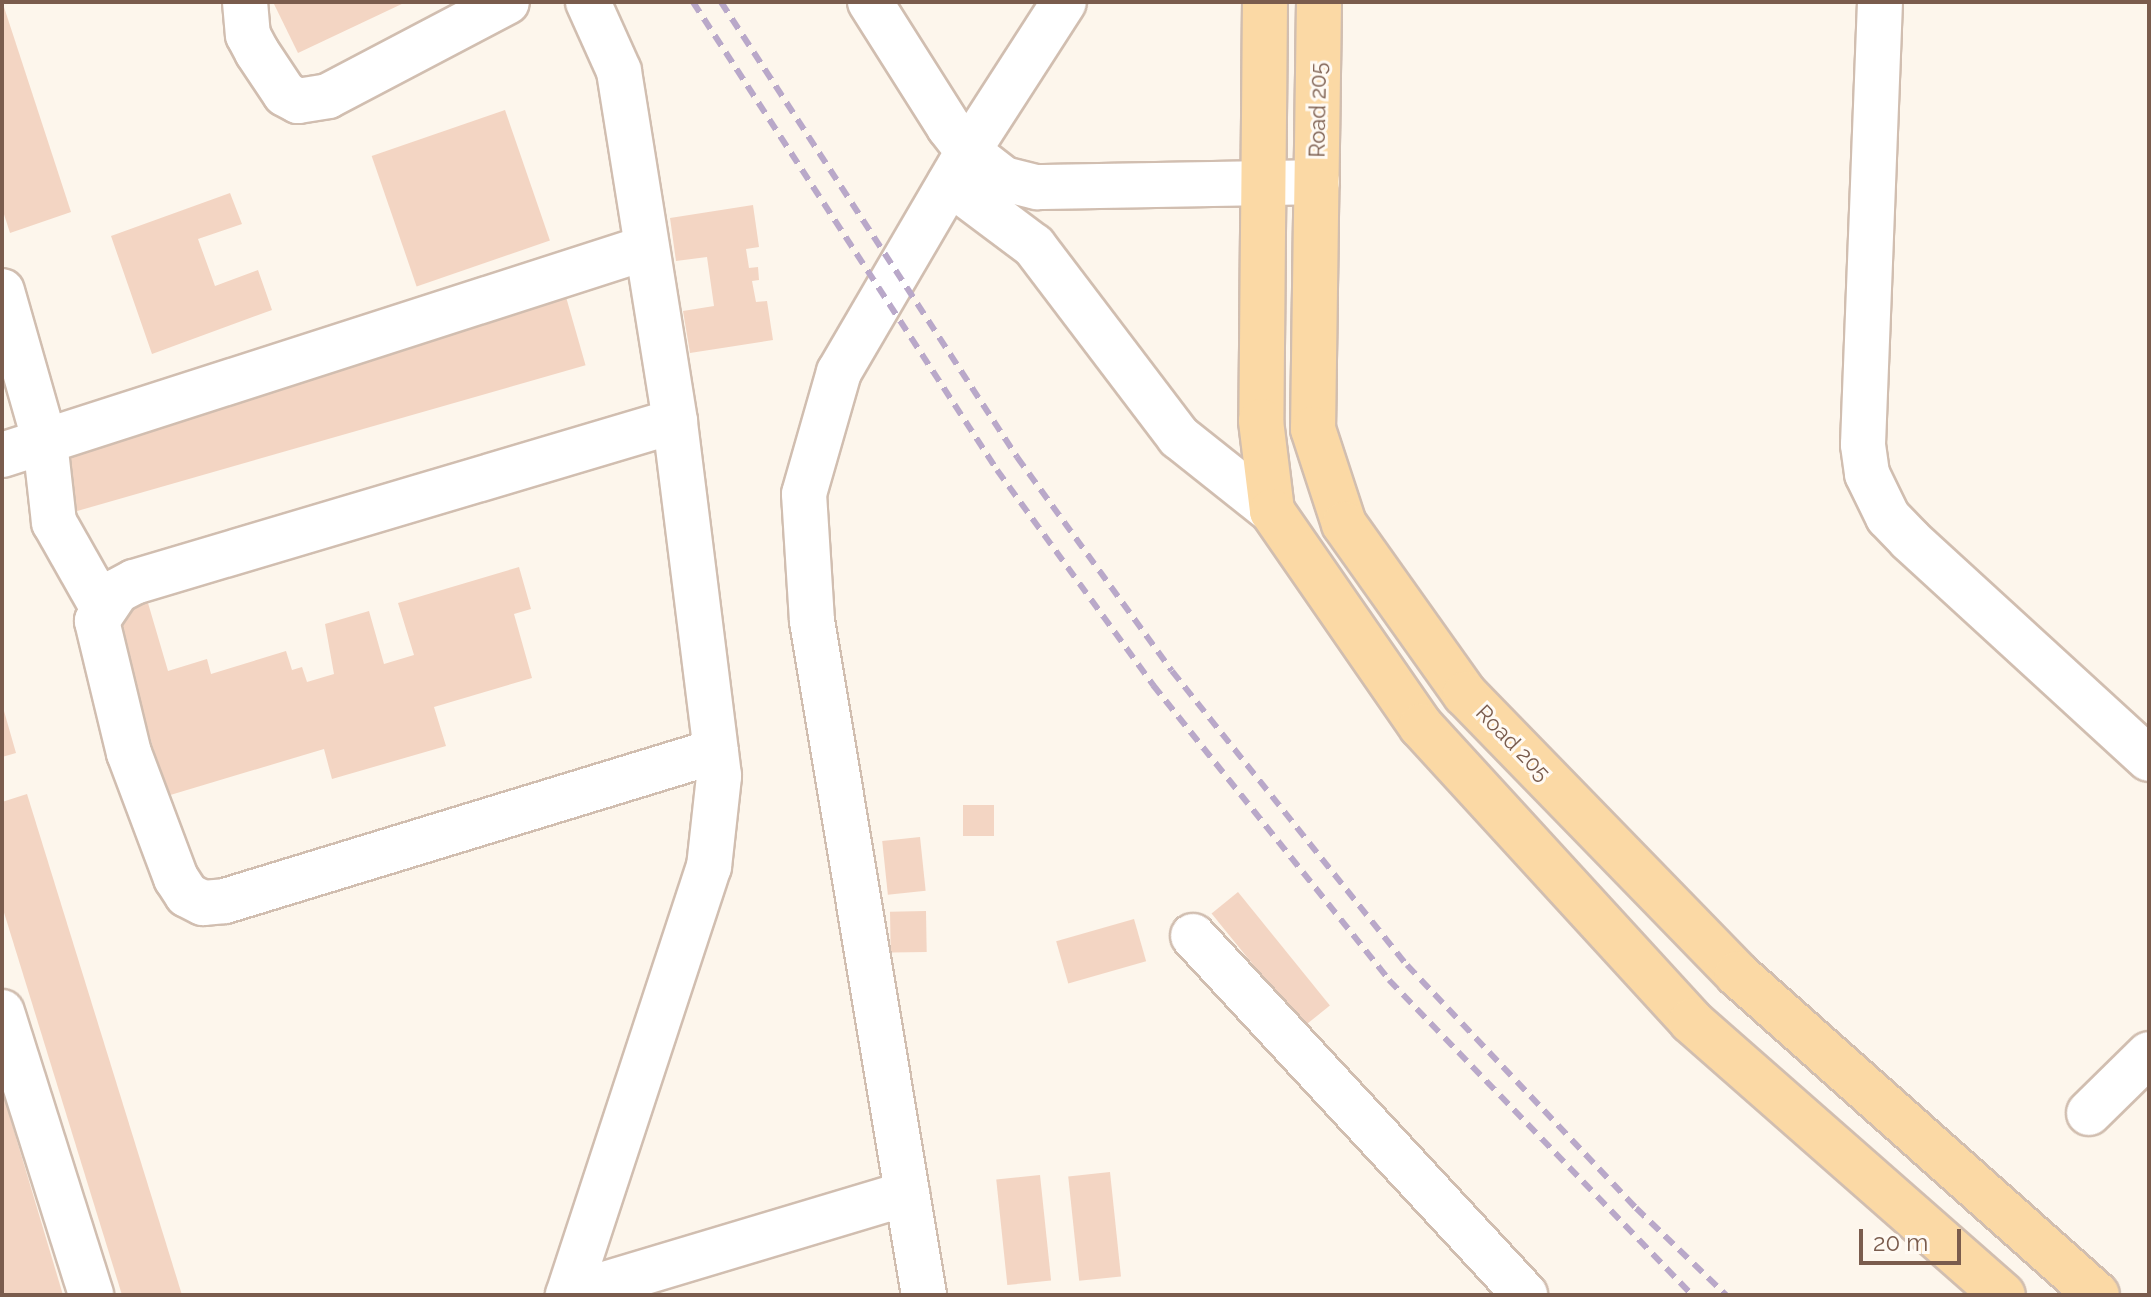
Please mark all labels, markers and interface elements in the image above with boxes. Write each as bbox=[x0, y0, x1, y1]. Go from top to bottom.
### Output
street label: Road 205 bbox=[1304, 62, 1332, 158]
street label: Road 205 bbox=[1470, 700, 1556, 786]
scale bar bbox=[1863, 1213, 1965, 1263]
text: 20 m bbox=[1873, 1228, 1928, 1257]

